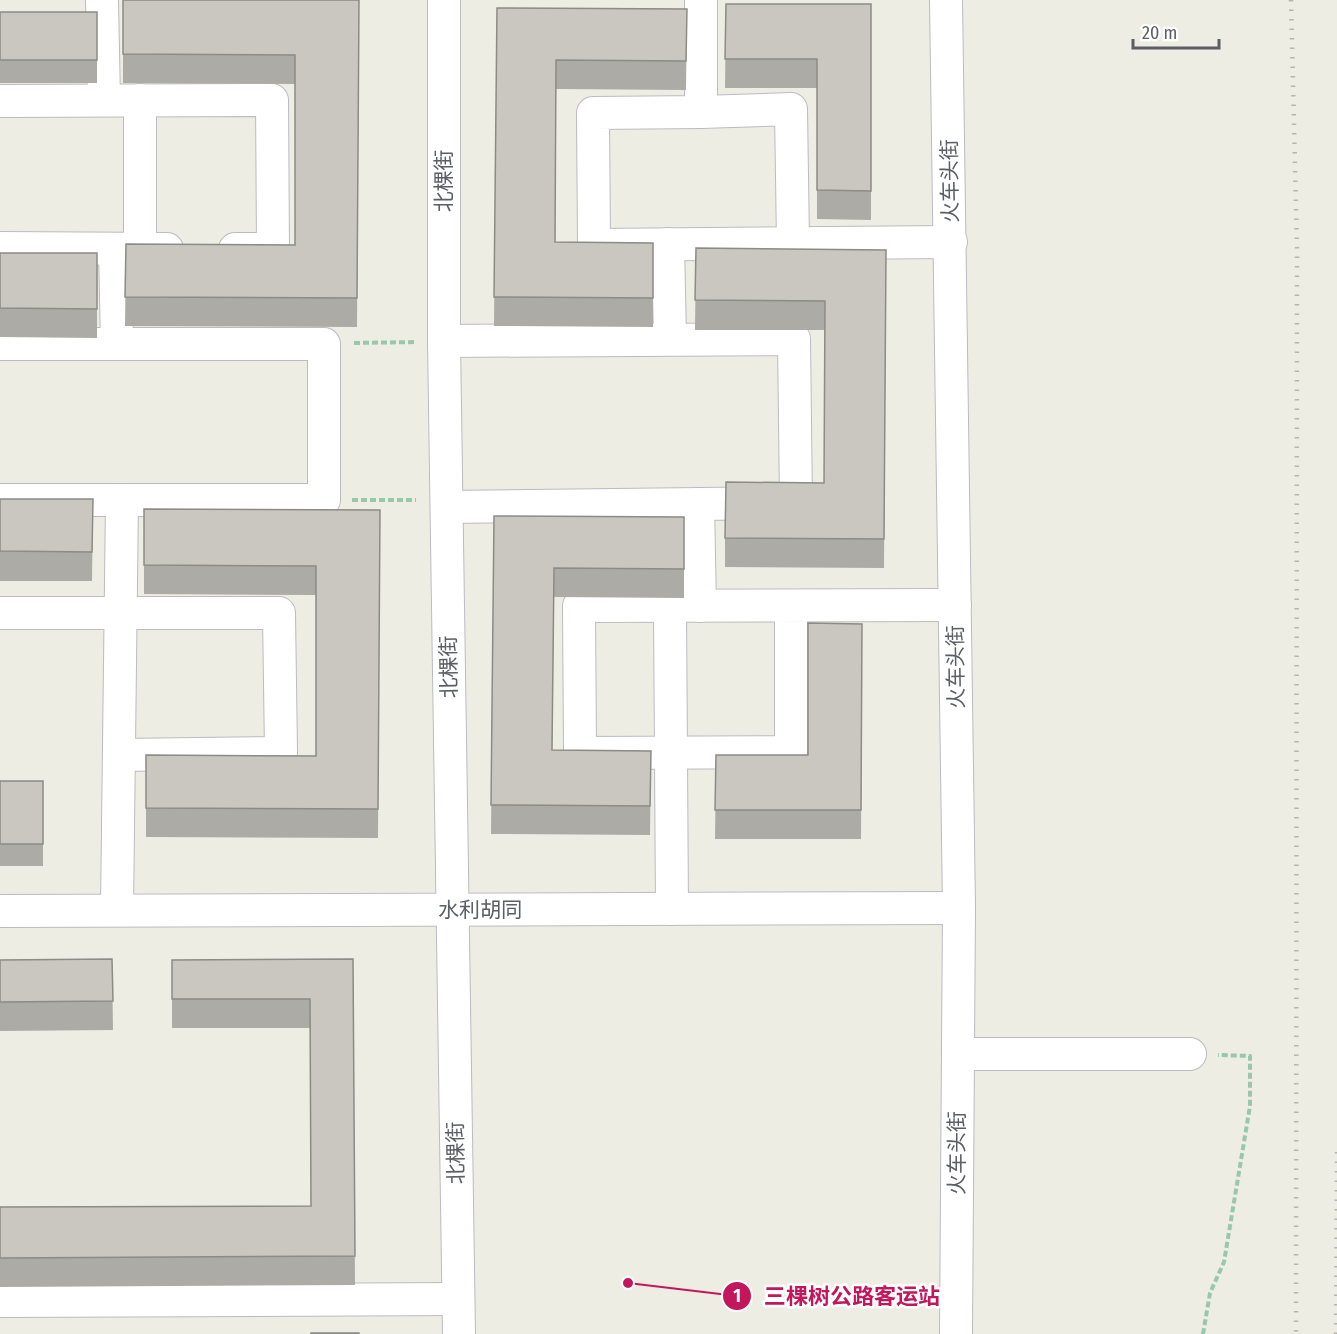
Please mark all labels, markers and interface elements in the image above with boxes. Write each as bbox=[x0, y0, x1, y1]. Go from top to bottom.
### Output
scale bar bbox=[1133, 12, 1218, 50]
text: 20 m bbox=[1142, 22, 1177, 44]
street label: 火车头街 bbox=[936, 139, 964, 223]
street label: 北棵街 bbox=[431, 150, 457, 213]
street label: 火车头街 bbox=[942, 625, 970, 709]
street label: 北棵街 bbox=[435, 635, 463, 699]
street label: 水利胡同 bbox=[438, 897, 522, 923]
street label: 火车头街 bbox=[944, 1111, 970, 1195]
street label: 北棵街 bbox=[442, 1121, 470, 1185]
callout: 三棵树公路客运站 bbox=[722, 1276, 952, 1316]
text: 三棵树公路客运站 bbox=[764, 1283, 940, 1310]
text: 1 bbox=[733, 1285, 741, 1307]

